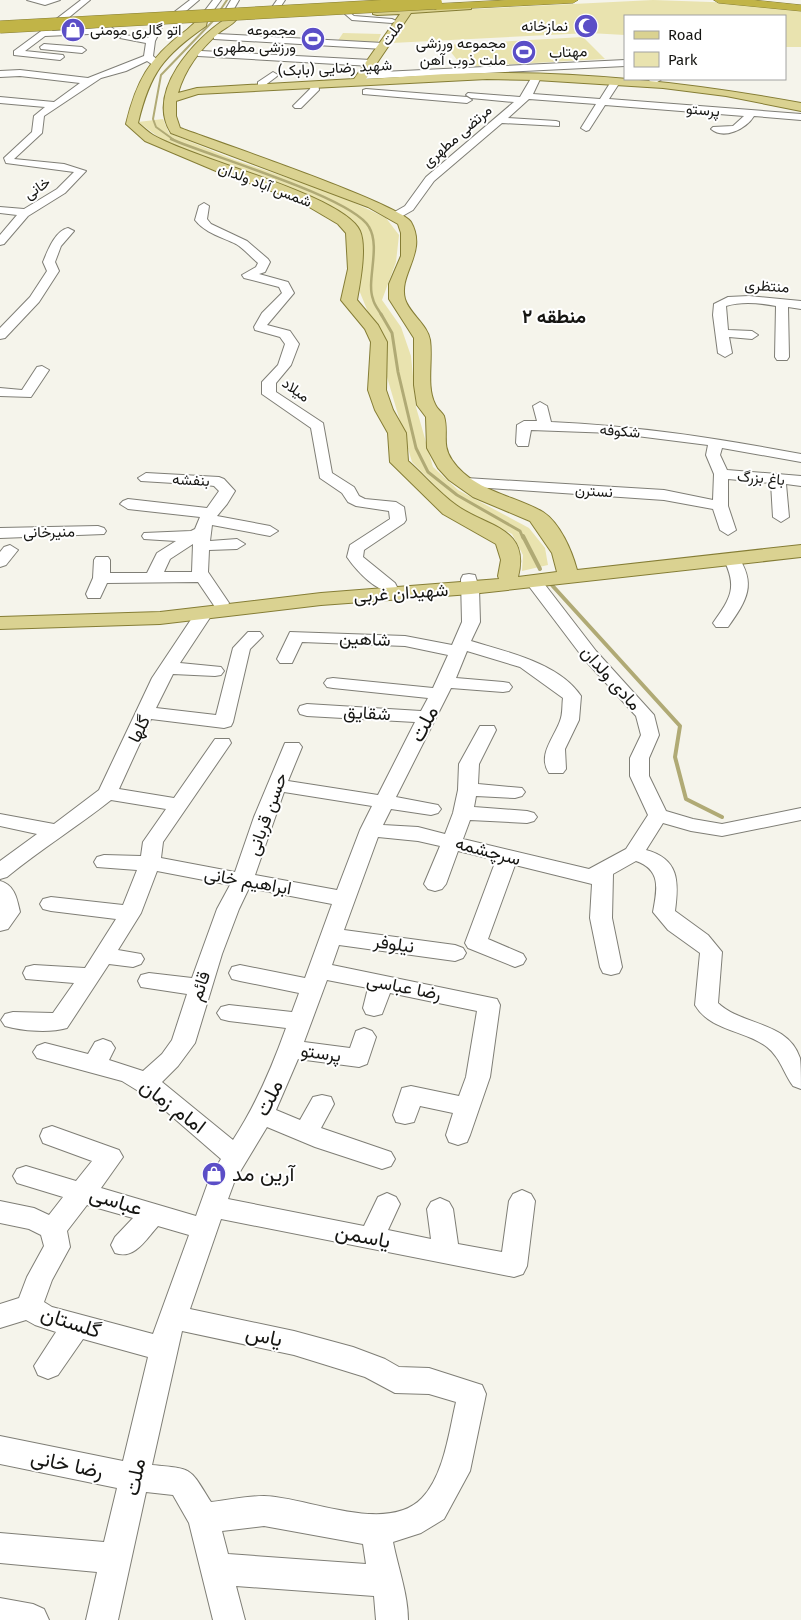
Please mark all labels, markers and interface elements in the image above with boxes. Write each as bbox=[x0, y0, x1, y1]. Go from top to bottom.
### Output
mosque icon: نمازخانه bbox=[573, 13, 599, 39]
legend bbox=[624, 15, 786, 80]
shop icon: اتو گالری مومنی bbox=[60, 17, 86, 43]
street label: ملت bbox=[377, 17, 407, 49]
place label: نمازخانه bbox=[521, 17, 568, 35]
place label: اتو گالری مومنی bbox=[90, 21, 181, 40]
place label: مجموعه ورزشی مطهری bbox=[213, 21, 296, 57]
sports icon: مجموعه ورزشی مطهری bbox=[300, 26, 326, 52]
text: Road bbox=[668, 26, 703, 44]
place label: مجموعه ورزشی ملت ذوب آهن bbox=[416, 34, 506, 70]
sports icon: مجموعه ورزشی ملت ذوب آهن bbox=[511, 39, 537, 65]
street label: مهتاب bbox=[548, 42, 588, 62]
text: Park bbox=[668, 51, 698, 69]
street label: شهید رضایی (بابک) bbox=[278, 56, 393, 81]
street label: پرستو bbox=[685, 100, 721, 121]
street label: مرتضی مطهری bbox=[419, 101, 496, 172]
street label: شمس آباد ولدان bbox=[215, 159, 314, 212]
street label: خانی bbox=[20, 173, 54, 204]
street label: منتظری bbox=[744, 275, 790, 298]
district label: منطقه ۲ bbox=[522, 305, 586, 328]
street label: میلاد bbox=[279, 374, 313, 406]
street label: شکوفه bbox=[599, 420, 641, 442]
street label: باغ بزرگ bbox=[736, 467, 786, 491]
street label: بنفشه bbox=[172, 470, 210, 490]
street label: نسترن bbox=[575, 481, 613, 501]
street label: منیرخانی bbox=[23, 523, 75, 542]
street label: شهیدان غربی bbox=[353, 579, 449, 607]
street label: شاهین bbox=[339, 627, 391, 651]
street label: مادی ولدان bbox=[576, 641, 646, 715]
street label: شقایق bbox=[343, 701, 391, 725]
street label: ملت bbox=[404, 701, 444, 747]
street label: گلها bbox=[123, 712, 155, 746]
street label: حسن قربانی bbox=[242, 770, 292, 858]
street label: سرچشمه bbox=[453, 832, 523, 871]
street label: ابراهیم خانی bbox=[202, 863, 293, 900]
street label: نیلوفر bbox=[371, 930, 416, 958]
street label: قائم bbox=[185, 968, 216, 1004]
street label: رضا عباسی bbox=[365, 969, 443, 1005]
street label: پرستو bbox=[299, 1039, 343, 1068]
street label: امام زمان bbox=[134, 1073, 211, 1140]
street label: ملت bbox=[249, 1075, 289, 1121]
shop icon: آرین مد bbox=[201, 1161, 227, 1187]
place label: آرین مد bbox=[232, 1161, 297, 1187]
street label: عباسی bbox=[86, 1181, 146, 1221]
street label: یاسمن bbox=[333, 1218, 393, 1254]
street label: گلستان bbox=[38, 1300, 104, 1344]
street label: یاس bbox=[243, 1319, 285, 1353]
street label: رضا خانی bbox=[28, 1444, 106, 1484]
street label: ملت bbox=[119, 1456, 151, 1498]

